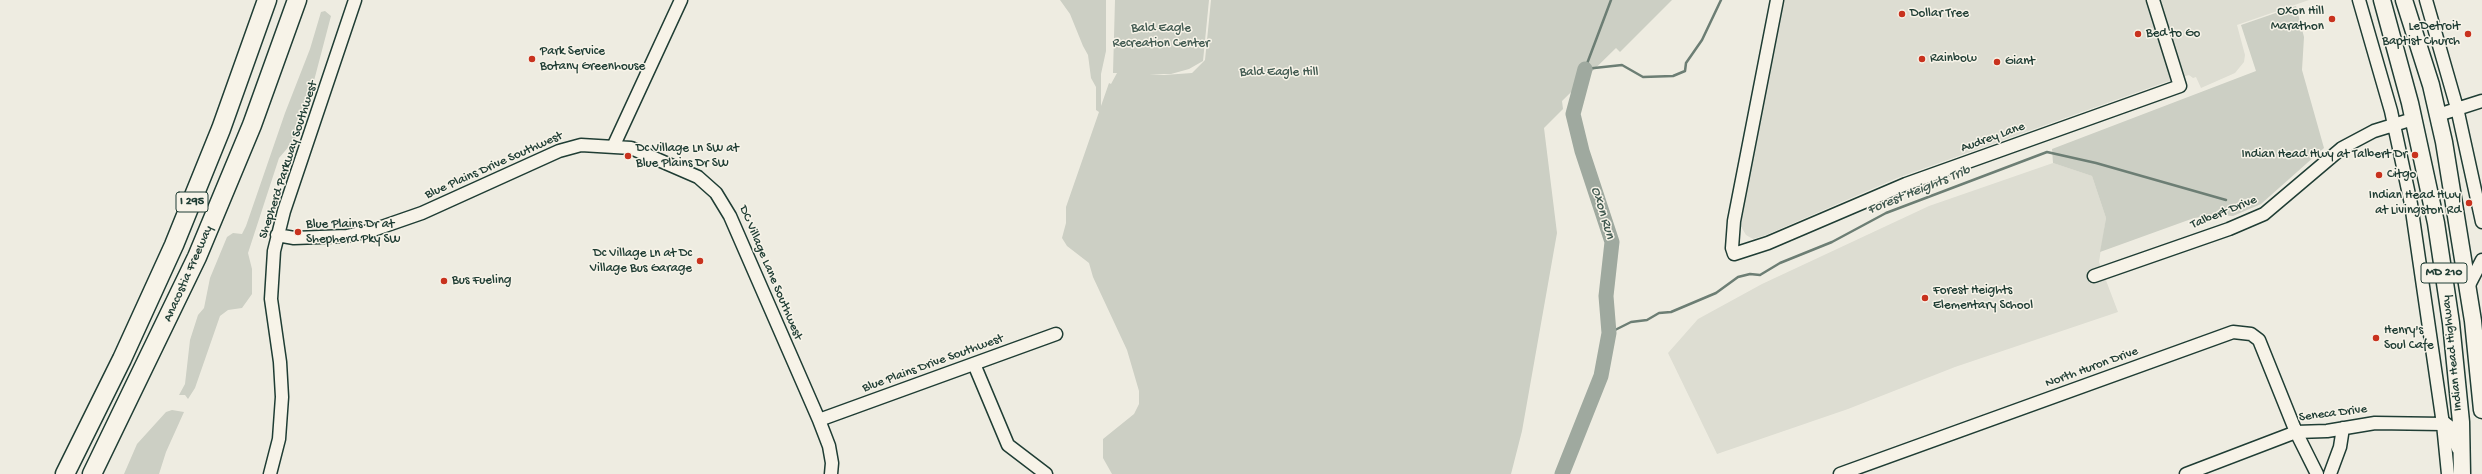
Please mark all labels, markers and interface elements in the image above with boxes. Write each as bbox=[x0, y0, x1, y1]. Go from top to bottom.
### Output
place label: Oxon Hill Marathon bbox=[2271, 4, 2324, 35]
place label: Dollar Tree bbox=[1910, 6, 1969, 22]
marker: Dollar Tree bbox=[1897, 9, 1907, 19]
marker: Oxon Hill Marathon bbox=[2327, 14, 2337, 24]
place label: LeDetroit Baptist Church bbox=[2382, 19, 2460, 50]
park label: Bald Eagle Recreation Center bbox=[1112, 21, 1210, 52]
place label: Bed to Go bbox=[2146, 26, 2200, 42]
marker: Bed to Go bbox=[2133, 29, 2143, 39]
marker: LeDetroit Baptist Church bbox=[2463, 29, 2473, 39]
place label: Park Service Botany Greenhouse bbox=[540, 44, 645, 75]
place label: Rainbow bbox=[1930, 51, 1977, 67]
marker: Park Service Botany Greenhouse bbox=[527, 54, 537, 64]
marker: Rainbow bbox=[1917, 54, 1927, 64]
place label: Giant bbox=[2005, 54, 2035, 70]
marker: Giant bbox=[1992, 57, 2002, 67]
park label: Bald Eagle Hill bbox=[1240, 65, 1318, 81]
street label: Shepherd Parkway Southwest bbox=[256, 79, 322, 241]
street label: Audrey Lane bbox=[1959, 119, 2027, 157]
street label: Blue Plains Drive Southwest bbox=[423, 129, 565, 203]
place label: Dc Village Ln SW at Blue Plains Dr SW bbox=[636, 141, 739, 172]
place label: Indian Head Hwy at Talbert Dr bbox=[2241, 147, 2407, 163]
marker: Indian Head Hwy at Talbert Dr bbox=[2410, 150, 2420, 160]
marker: Dc Village Ln SW at Blue Plains Dr SW bbox=[623, 151, 633, 161]
water label: Forest Heights Trib bbox=[1865, 163, 1973, 219]
place label: Citgo bbox=[2387, 167, 2416, 183]
marker: Citgo bbox=[2374, 170, 2384, 180]
water label: Oxon Run bbox=[1586, 185, 1618, 241]
place label: Indian Head Hwy at Livingston Rd bbox=[2369, 188, 2461, 219]
road number: I 295 bbox=[176, 192, 208, 212]
street label: Talbert Drive bbox=[2189, 193, 2259, 233]
marker: Indian Head Hwy at Livingston Rd bbox=[2464, 198, 2474, 208]
street label: DC Village Lane Southwest bbox=[735, 203, 805, 343]
place label: Blue Plains Dr at Shepherd Pky SW bbox=[306, 217, 401, 248]
street label: Anacostia Freeway bbox=[161, 223, 217, 325]
marker: Blue Plains Dr at Shepherd Pky SW bbox=[293, 227, 303, 237]
place label: Dc Village Ln at Dc Village Bus Garage bbox=[590, 246, 692, 277]
marker: Dc Village Ln at Dc Village Bus Garage bbox=[695, 256, 705, 266]
road number: MD 210 bbox=[2421, 263, 2467, 283]
place label: Bus Fueling bbox=[452, 273, 511, 289]
marker: Bus Fueling bbox=[439, 276, 449, 286]
place label: Forest Heights Elementary School bbox=[1933, 283, 2033, 314]
marker: Forest Heights Elementary School bbox=[1920, 293, 1930, 303]
street label: Indian Head Highway bbox=[2439, 294, 2467, 412]
place label: Henry's Soul Cafe bbox=[2384, 323, 2434, 354]
street label: Blue Plains Drive Southwest bbox=[860, 331, 1006, 397]
marker: Henry's Soul Cafe bbox=[2371, 333, 2381, 343]
street label: North Huron Drive bbox=[2043, 344, 2141, 392]
street label: Seneca Drive bbox=[2298, 402, 2368, 426]

